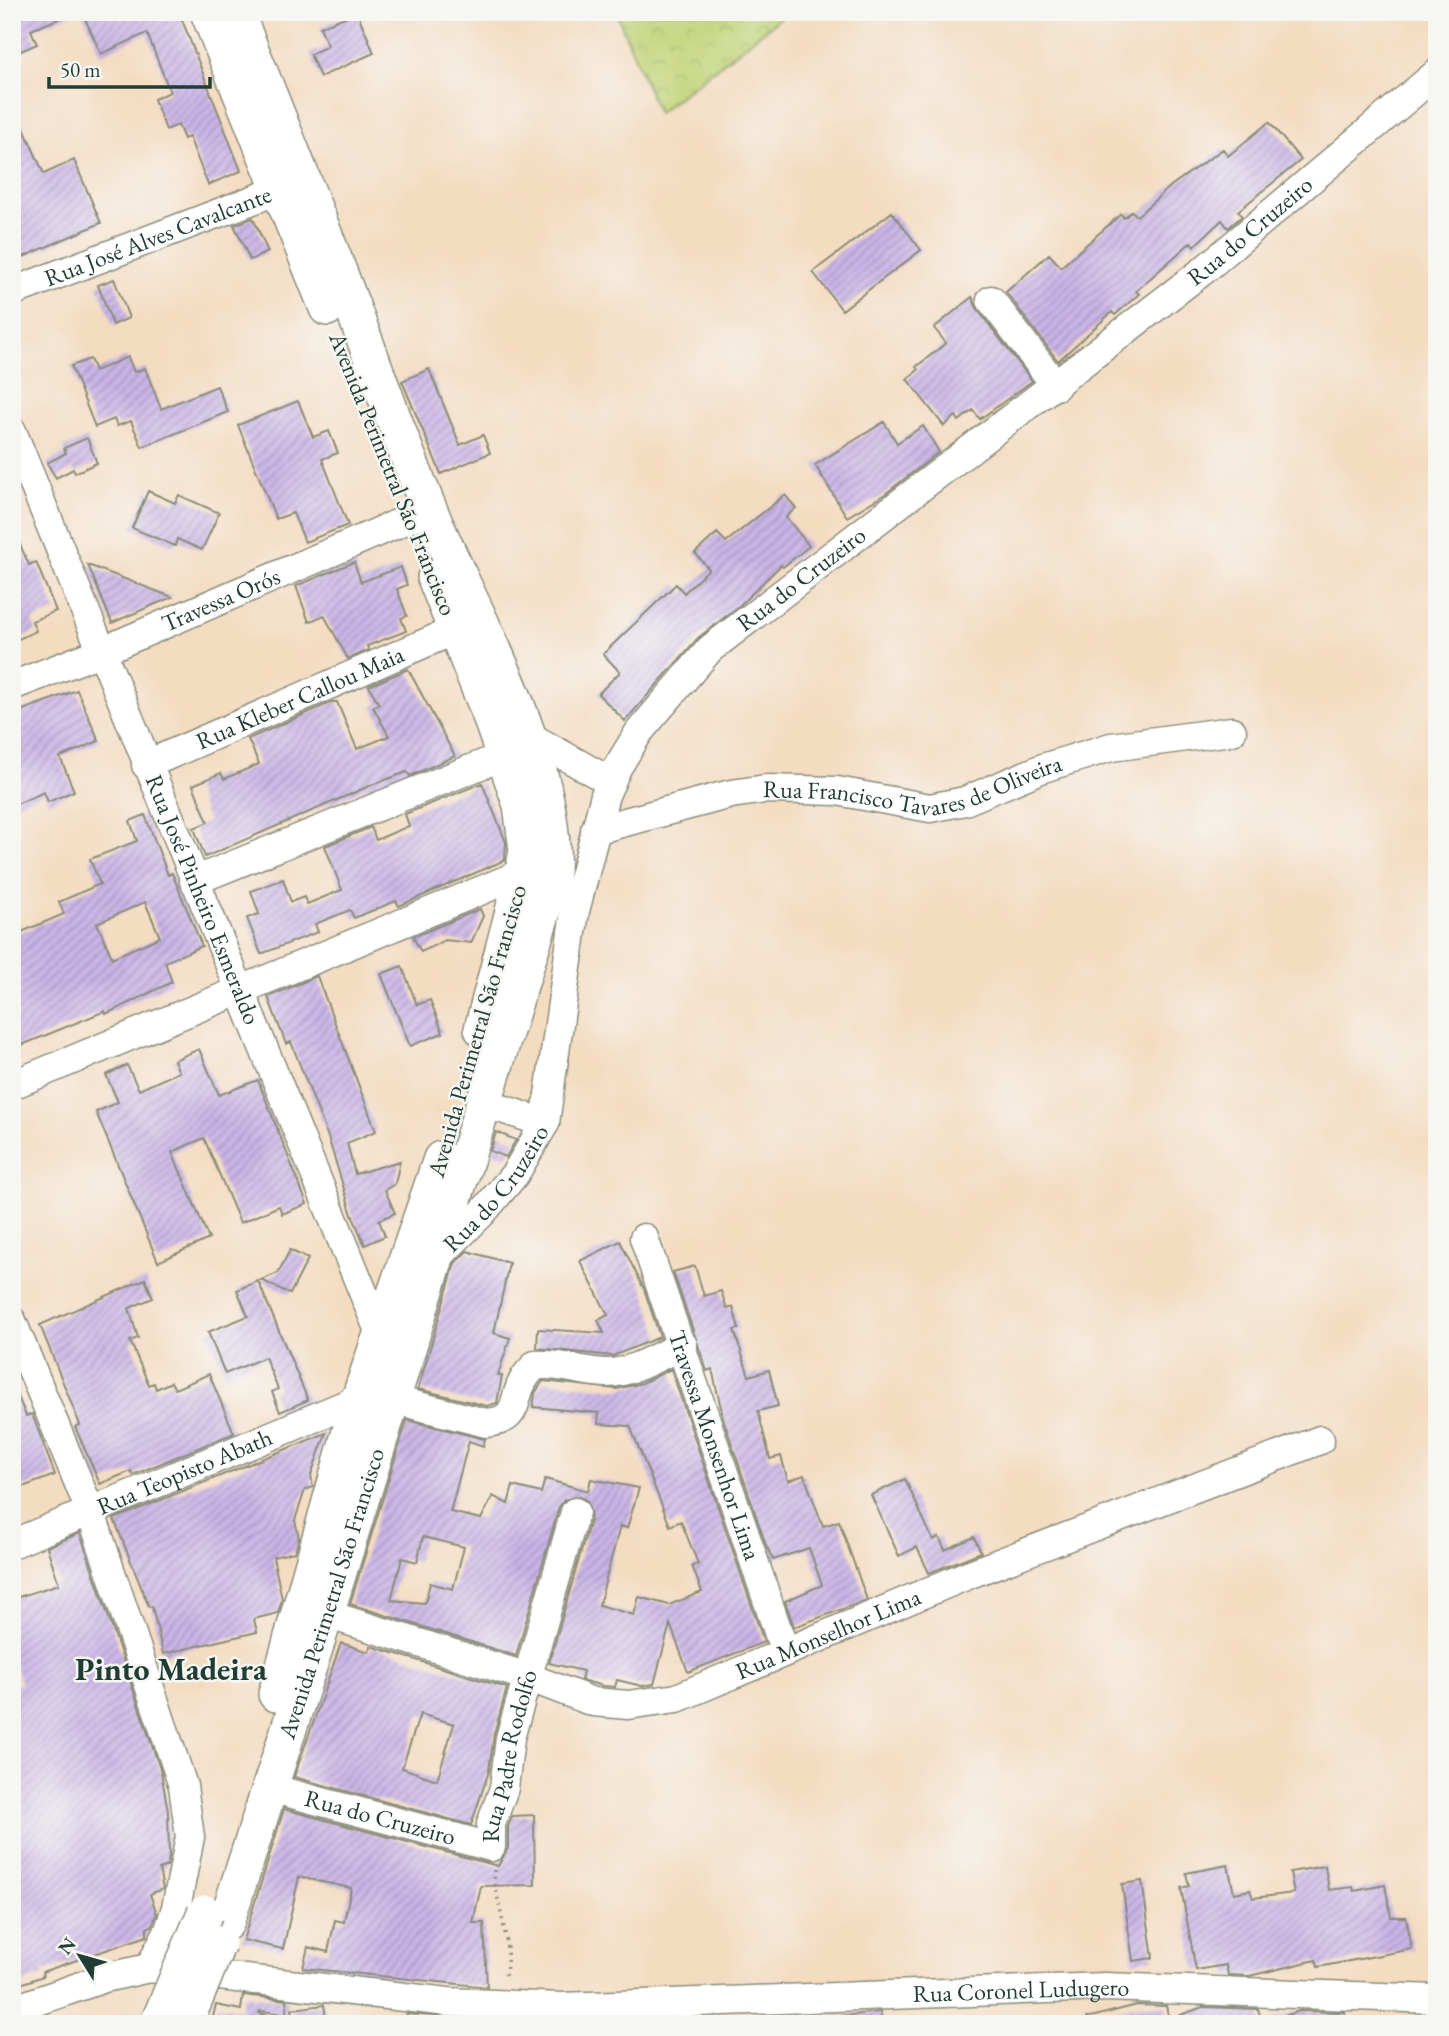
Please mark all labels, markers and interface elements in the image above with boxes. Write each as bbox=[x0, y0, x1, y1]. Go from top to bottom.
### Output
scale bar bbox=[49, 46, 210, 90]
text: 50 m bbox=[60, 56, 101, 83]
street label: Rua do Cruzeiro bbox=[1181, 169, 1319, 292]
street label: Rua José Alves Cavalcante bbox=[40, 178, 275, 293]
street label: Avenida Perimetral São Francisco bbox=[322, 327, 465, 620]
street label: Rua do Cruzeiro bbox=[730, 519, 872, 638]
street label: Travessa Orós bbox=[157, 560, 285, 639]
street label: Rua Kleber Callou Maia bbox=[191, 638, 409, 756]
street label: Rua Francisco Tavares de Oliveira bbox=[763, 747, 1066, 823]
street label: Rua José Pinheiro Esmeraldo bbox=[139, 770, 268, 1029]
street label: Avenida Perimetral São Francisco bbox=[420, 881, 533, 1182]
street label: Rua do Cruzeiro bbox=[436, 1119, 556, 1259]
street label: Travessa Monsenhor Lima bbox=[662, 1326, 769, 1565]
street label: Rua Teopisto Abath bbox=[92, 1421, 277, 1522]
street label: Avenida Perimetral São Francisco bbox=[270, 1444, 391, 1744]
street label: Rua Monselhor Lima bbox=[731, 1581, 926, 1686]
district label: Pinto Madeira bbox=[75, 1648, 268, 1690]
street label: Rua Padre Rodolfo bbox=[475, 1666, 544, 1843]
street label: Rua do Cruzeiro bbox=[301, 1782, 459, 1852]
north arrow bbox=[46, 1920, 116, 1990]
text: N bbox=[52, 1932, 82, 1960]
street label: Rua Coronel Ludugero bbox=[912, 1971, 1130, 2009]

